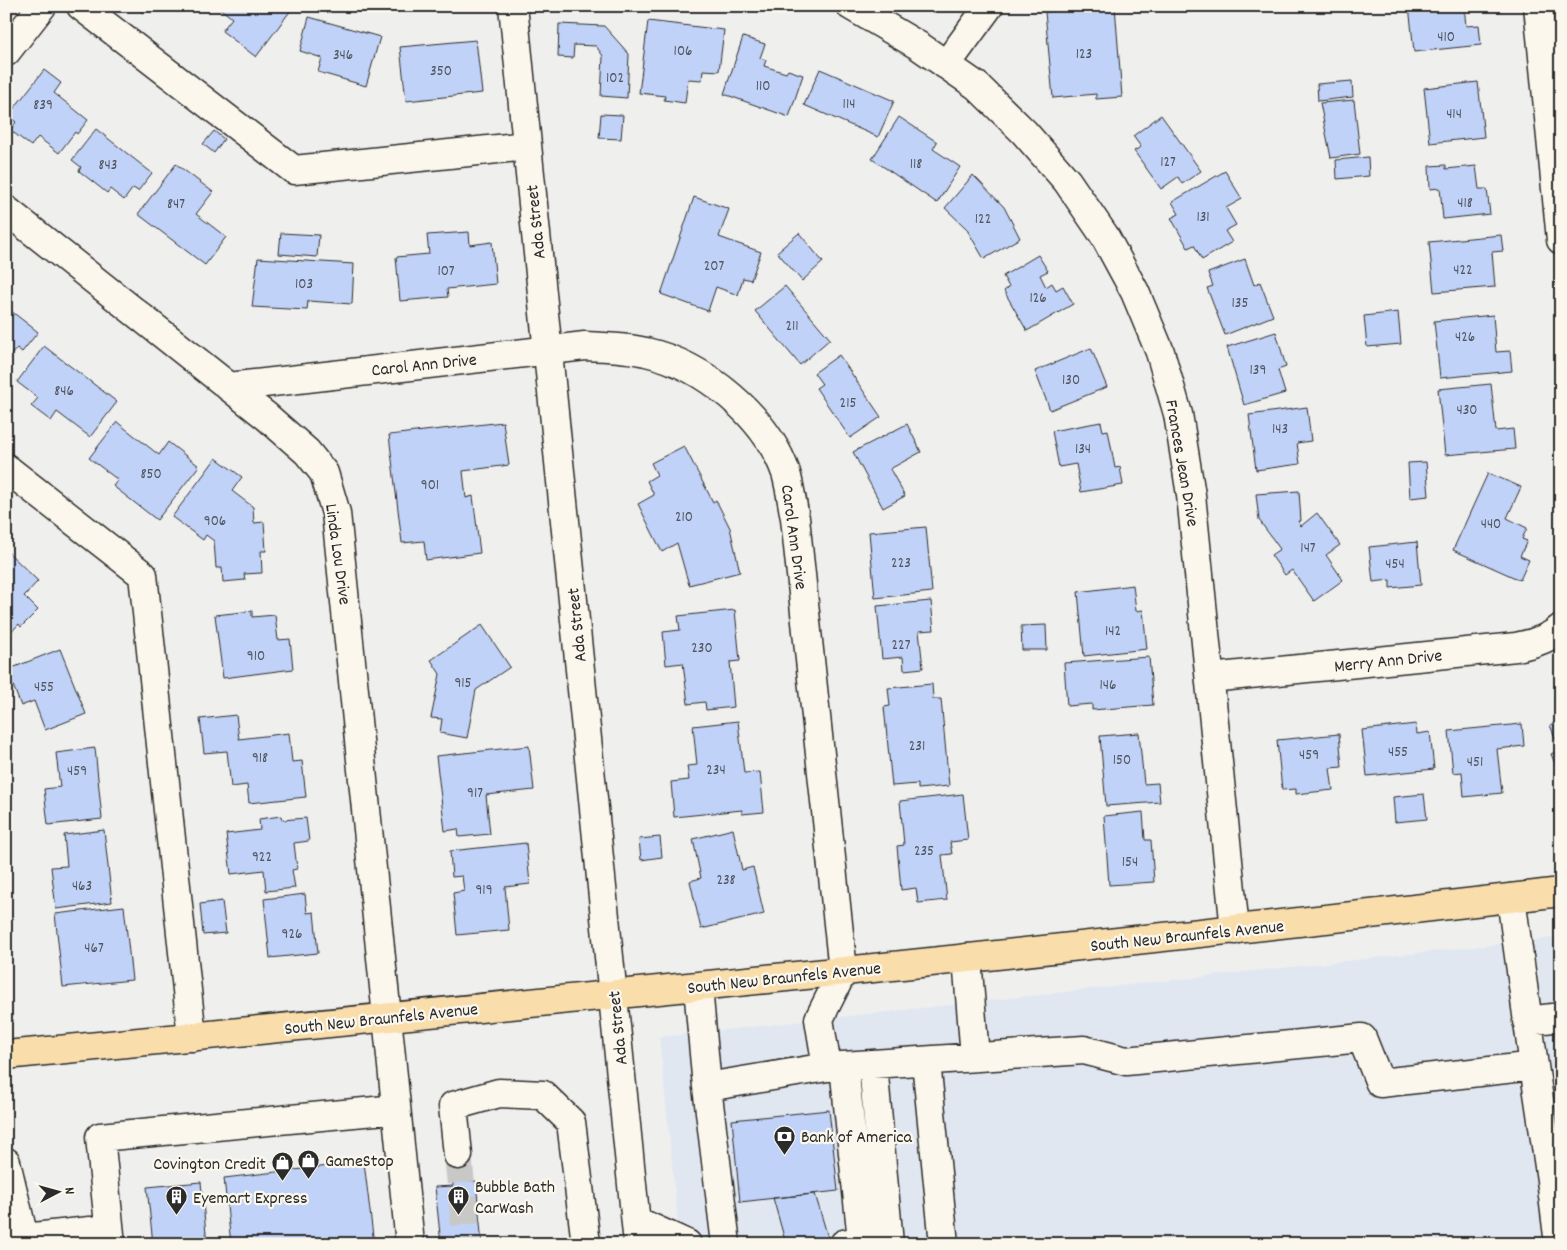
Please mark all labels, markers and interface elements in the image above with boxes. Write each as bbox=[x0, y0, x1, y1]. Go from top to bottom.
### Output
house number: 410 bbox=[1437, 27, 1455, 49]
house number: 106 bbox=[674, 41, 692, 63]
house number: 123 bbox=[1076, 44, 1092, 66]
house number: 346 bbox=[333, 45, 353, 67]
house number: 350 bbox=[430, 61, 452, 83]
house number: 102 bbox=[606, 68, 624, 90]
house number: 110 bbox=[756, 76, 770, 98]
house number: 114 bbox=[843, 94, 855, 116]
house number: 839 bbox=[33, 95, 53, 117]
house number: 414 bbox=[1446, 104, 1462, 126]
house number: 127 bbox=[1160, 152, 1176, 174]
house number: 118 bbox=[910, 154, 922, 176]
house number: 843 bbox=[99, 155, 117, 177]
street label: Ada Street bbox=[521, 183, 554, 260]
house number: 418 bbox=[1457, 193, 1473, 215]
house number: 847 bbox=[167, 194, 185, 216]
house number: 131 bbox=[1196, 207, 1210, 229]
house number: 122 bbox=[975, 209, 991, 231]
house number: 207 bbox=[704, 256, 724, 278]
house number: 422 bbox=[1453, 260, 1473, 282]
house number: 107 bbox=[437, 261, 455, 283]
house number: 103 bbox=[295, 274, 313, 296]
house number: 126 bbox=[1029, 288, 1047, 310]
house number: 135 bbox=[1232, 293, 1248, 315]
house number: 211 bbox=[785, 316, 799, 338]
house number: 426 bbox=[1455, 327, 1475, 349]
street label: Carol Ann Drive bbox=[370, 349, 478, 384]
house number: 139 bbox=[1250, 360, 1266, 382]
house number: 130 bbox=[1062, 370, 1080, 392]
house number: 846 bbox=[54, 381, 74, 403]
house number: 215 bbox=[840, 393, 856, 415]
street label: Frances Jean Drive bbox=[1157, 398, 1204, 529]
house number: 430 bbox=[1456, 400, 1478, 422]
house number: 143 bbox=[1272, 419, 1288, 441]
house number: 134 bbox=[1075, 439, 1091, 461]
house number: 850 bbox=[140, 464, 162, 486]
house number: 901 bbox=[421, 475, 439, 497]
street label: Carol Ann Drive bbox=[773, 483, 812, 591]
street label: Linda Lou Drive bbox=[317, 502, 356, 607]
house number: 210 bbox=[675, 507, 693, 529]
house number: 906 bbox=[204, 511, 226, 533]
house number: 440 bbox=[1481, 514, 1501, 536]
house number: 147 bbox=[1300, 538, 1316, 560]
house number: 223 bbox=[891, 553, 911, 575]
house number: 454 bbox=[1385, 554, 1405, 576]
street label: Ada Street bbox=[562, 586, 595, 663]
house number: 142 bbox=[1105, 621, 1121, 643]
house number: 227 bbox=[892, 635, 911, 657]
house number: 230 bbox=[691, 638, 713, 660]
street label: Merry Ann Drive bbox=[1333, 644, 1444, 681]
house number: 910 bbox=[247, 646, 265, 668]
house number: 915 bbox=[454, 673, 472, 695]
house number: 146 bbox=[1100, 675, 1116, 697]
house number: 455 bbox=[34, 677, 54, 699]
house number: 231 bbox=[909, 736, 925, 758]
house number: 455 bbox=[1388, 742, 1408, 764]
house number: 459 bbox=[1299, 745, 1319, 767]
house number: 918 bbox=[252, 748, 268, 770]
house number: 150 bbox=[1113, 750, 1131, 772]
house number: 451 bbox=[1467, 752, 1483, 774]
house number: 234 bbox=[706, 760, 726, 782]
house number: 459 bbox=[67, 761, 87, 783]
house number: 917 bbox=[467, 783, 483, 805]
house number: 235 bbox=[914, 841, 934, 863]
house number: 922 bbox=[252, 847, 272, 869]
house number: 154 bbox=[1122, 852, 1138, 874]
house number: 238 bbox=[716, 870, 736, 892]
house number: 463 bbox=[72, 876, 92, 898]
house number: 919 bbox=[475, 880, 493, 902]
street label: South New Braunfels Avenue bbox=[1089, 915, 1285, 960]
house number: 926 bbox=[282, 924, 302, 946]
house number: 467 bbox=[84, 938, 104, 960]
street label: South New Braunfels Avenue bbox=[686, 957, 882, 1002]
street label: Ada Street bbox=[603, 989, 636, 1066]
street label: South New Braunfels Avenue bbox=[283, 998, 479, 1043]
bank icon: Bank of America bbox=[773, 1124, 797, 1155]
place label: Bank of America bbox=[801, 1126, 913, 1151]
shop icon: GameStop bbox=[297, 1148, 321, 1179]
place label: GameStop bbox=[325, 1150, 394, 1175]
shop icon: Covington Credit bbox=[270, 1151, 294, 1182]
place label: Covington Credit bbox=[153, 1153, 266, 1178]
north arrow bbox=[32, 1168, 82, 1218]
place label: Bubble Bath CarWash bbox=[475, 1176, 555, 1222]
building icon: Bubble Bath CarWash bbox=[447, 1184, 471, 1215]
building icon: Eyemart Express bbox=[165, 1185, 189, 1216]
text: N bbox=[59, 1186, 79, 1195]
place label: Eyemart Express bbox=[193, 1187, 308, 1212]

